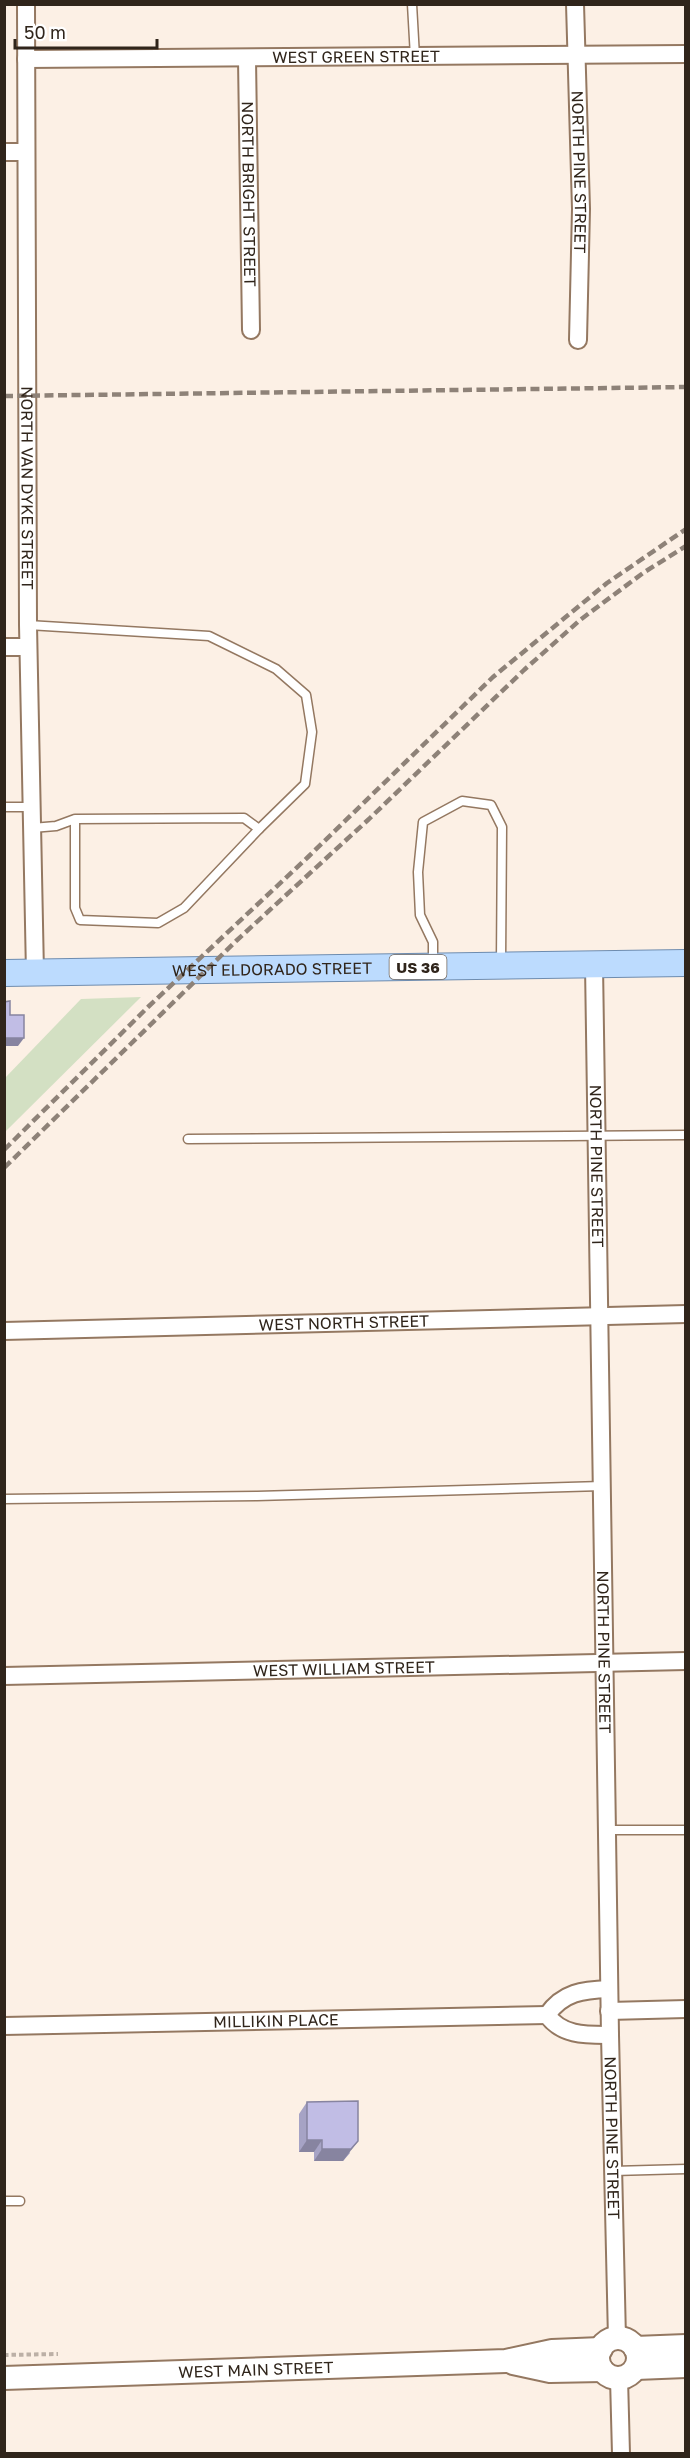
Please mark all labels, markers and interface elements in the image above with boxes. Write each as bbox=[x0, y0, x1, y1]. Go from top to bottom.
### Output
scale bar bbox=[15, 12, 158, 50]
text: 50 m bbox=[24, 21, 66, 43]
street label: WEST GREEN STREET bbox=[272, 46, 440, 67]
street label: NORTH PINE STREET bbox=[568, 90, 591, 254]
street label: NORTH BRIGHT STREET bbox=[238, 101, 260, 287]
street label: NORTH VAN DYKE STREET bbox=[17, 386, 38, 590]
road number: US 36 bbox=[390, 955, 446, 979]
street label: WEST ELDORADO STREET bbox=[172, 958, 372, 981]
street label: NORTH PINE STREET bbox=[586, 1084, 608, 1248]
street label: WEST NORTH STREET bbox=[258, 1310, 429, 1335]
street label: NORTH PINE STREET bbox=[593, 1570, 615, 1734]
street label: WEST WILLIAM STREET bbox=[253, 1657, 435, 1681]
street label: MILLIKIN PLACE bbox=[213, 2009, 339, 2032]
street label: NORTH PINE STREET bbox=[600, 2056, 624, 2220]
street label: WEST MAIN STREET bbox=[178, 2357, 334, 2382]

